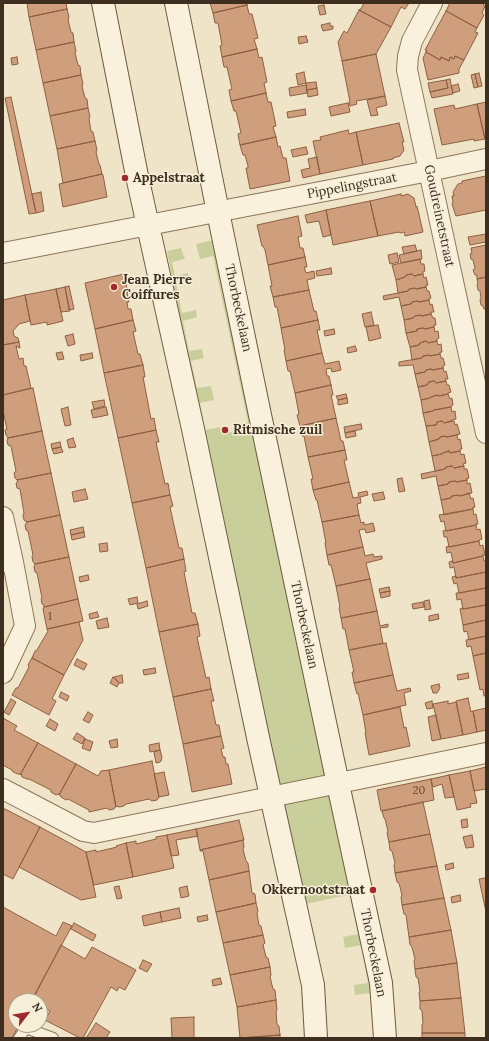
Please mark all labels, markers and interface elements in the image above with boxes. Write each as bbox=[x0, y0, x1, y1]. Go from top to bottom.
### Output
street label: Goudreinetstraat bbox=[421, 163, 457, 269]
place label: Appelstraat bbox=[133, 170, 205, 186]
street label: Pippelingstraat bbox=[306, 170, 398, 202]
marker: Appelstraat bbox=[120, 173, 130, 183]
street label: Thorbeckelaan bbox=[221, 263, 255, 353]
place label: Jean Pierre Coiffures bbox=[122, 272, 192, 303]
marker: Jean Pierre Coiffures bbox=[109, 282, 119, 292]
place label: Ritmische zuil bbox=[233, 422, 322, 438]
marker: Ritmische zuil bbox=[220, 425, 230, 435]
street label: Thorbeckelaan bbox=[287, 580, 321, 670]
house number: 1 bbox=[48, 610, 52, 624]
house number: 20 bbox=[413, 784, 425, 798]
place label: Okkernootstraat bbox=[262, 882, 365, 898]
marker: Okkernootstraat bbox=[368, 885, 378, 895]
street label: Thorbeckelaan bbox=[357, 908, 389, 998]
north arrow bbox=[8, 993, 48, 1033]
text: N bbox=[29, 1000, 46, 1015]

